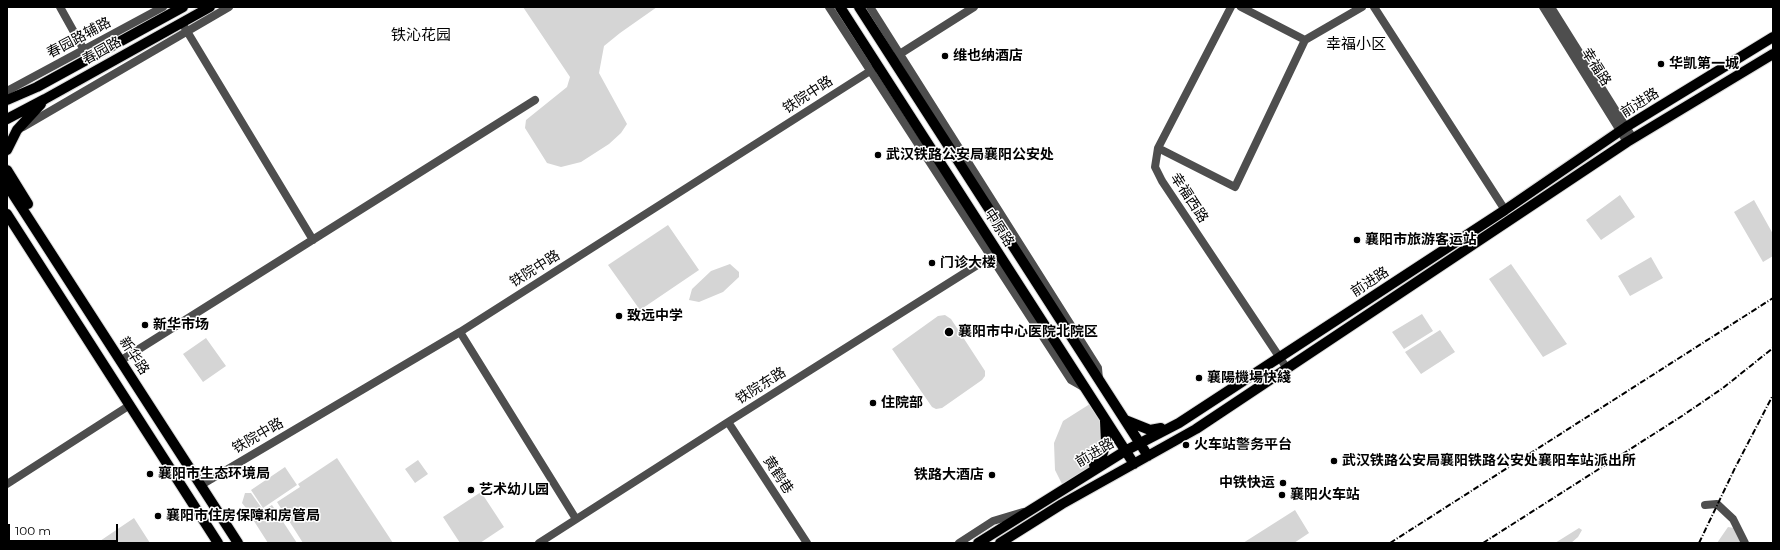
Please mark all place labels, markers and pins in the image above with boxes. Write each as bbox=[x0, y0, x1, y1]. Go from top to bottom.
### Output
place label: 维也纳酒店 bbox=[953, 48, 1023, 64]
marker: 维也纳酒店 bbox=[940, 51, 950, 61]
place label: 华凯第一城 bbox=[1669, 56, 1739, 72]
marker: 华凯第一城 bbox=[1656, 59, 1666, 69]
place label: 武汉铁路公安局襄阳公安处 bbox=[886, 147, 1054, 163]
marker: 武汉铁路公安局襄阳公安处 bbox=[873, 150, 883, 160]
place label: 襄阳市旅游客运站 bbox=[1365, 232, 1477, 248]
marker: 襄阳市旅游客运站 bbox=[1352, 235, 1362, 245]
place label: 门诊大楼 bbox=[940, 255, 996, 271]
marker: 门诊大楼 bbox=[927, 258, 937, 268]
place label: 致远中学 bbox=[627, 308, 683, 324]
marker: 致远中学 bbox=[614, 311, 624, 321]
place label: 新华市场 bbox=[153, 317, 209, 333]
marker: 新华市场 bbox=[140, 320, 150, 330]
place label: 襄阳市中心医院北院区 bbox=[958, 324, 1098, 340]
marker: 襄阳市中心医院北院区 bbox=[943, 326, 955, 338]
place label: 襄陽機場快綫 bbox=[1207, 370, 1291, 386]
marker: 襄陽機場快綫 bbox=[1194, 373, 1204, 383]
place label: 住院部 bbox=[881, 395, 923, 411]
marker: 住院部 bbox=[868, 398, 878, 408]
place label: 火车站警务平台 bbox=[1194, 437, 1292, 453]
marker: 火车站警务平台 bbox=[1181, 440, 1191, 450]
place label: 武汉铁路公安局襄阳铁路公安处襄阳车站派出所 bbox=[1342, 453, 1636, 469]
marker: 武汉铁路公安局襄阳铁路公安处襄阳车站派出所 bbox=[1329, 456, 1339, 466]
place label: 襄阳市生态环境局 bbox=[158, 466, 270, 482]
place label: 铁路大酒店 bbox=[914, 467, 984, 483]
marker: 襄阳市生态环境局 bbox=[145, 469, 155, 479]
marker: 铁路大酒店 bbox=[987, 470, 997, 480]
place label: 中铁快运 bbox=[1219, 475, 1275, 491]
marker: 中铁快运 bbox=[1278, 478, 1288, 488]
place label: 艺术幼儿园 bbox=[479, 482, 549, 498]
marker: 艺术幼儿园 bbox=[466, 485, 476, 495]
place label: 襄阳火车站 bbox=[1290, 487, 1360, 503]
marker: 襄阳火车站 bbox=[1277, 490, 1287, 500]
place label: 襄阳市住房保障和房管局 bbox=[166, 508, 320, 524]
marker: 襄阳市住房保障和房管局 bbox=[153, 511, 163, 521]

